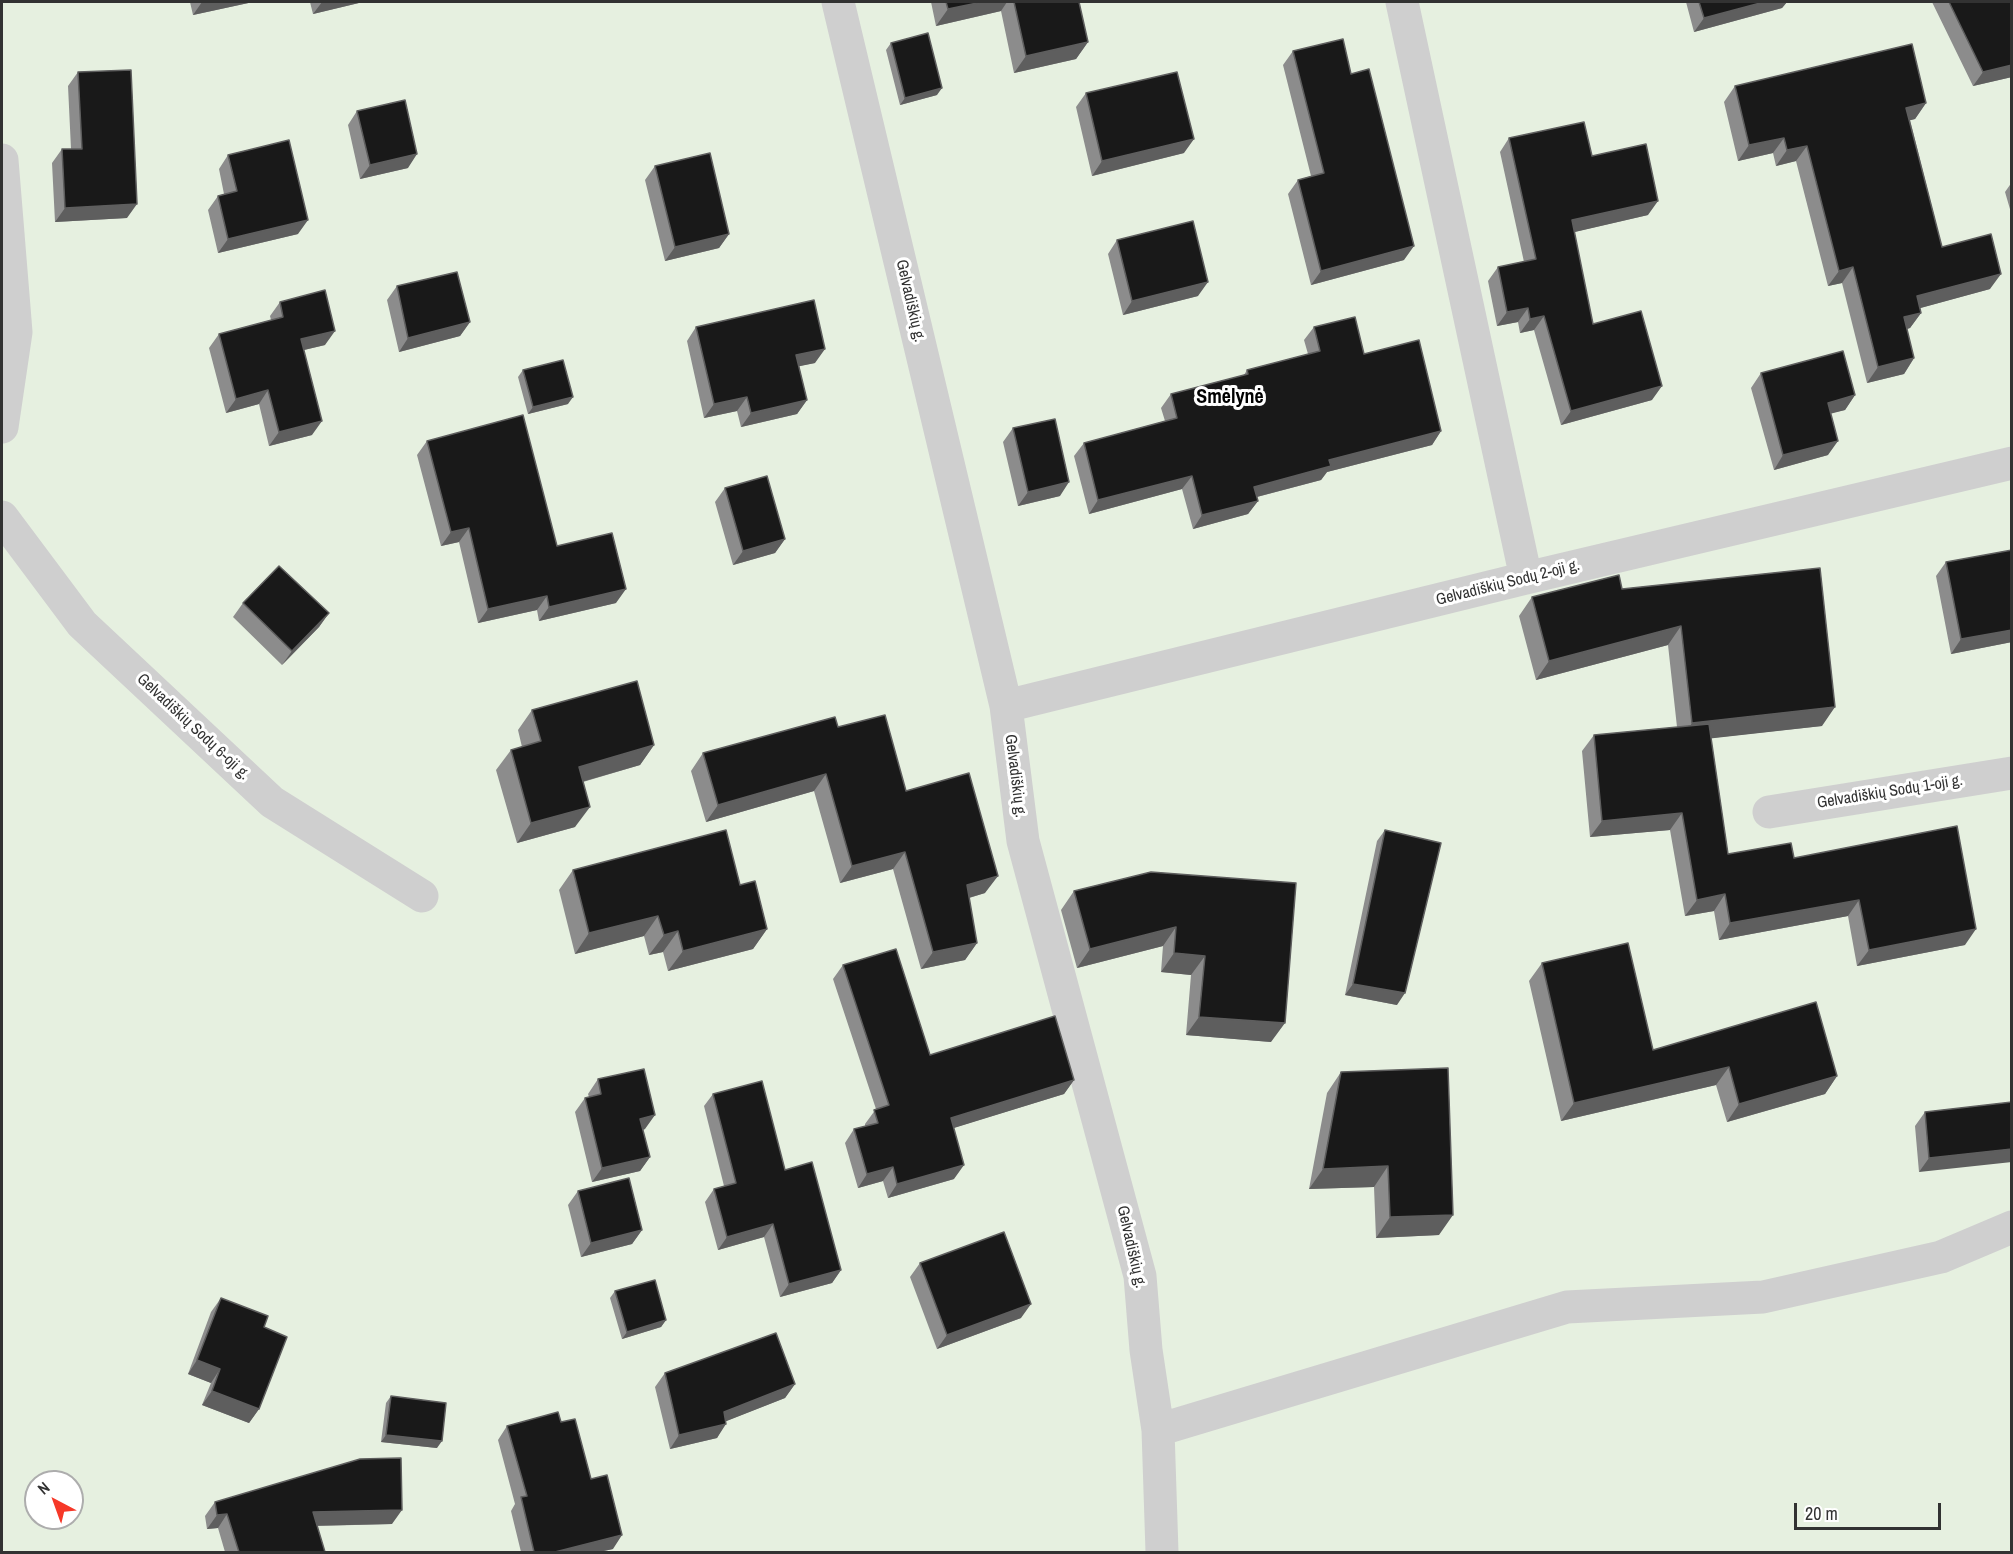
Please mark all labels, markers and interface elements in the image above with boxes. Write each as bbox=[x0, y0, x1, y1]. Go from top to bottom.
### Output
street label: Gelvadiškių g. bbox=[891, 258, 929, 344]
district label: Smėlynė bbox=[1196, 386, 1264, 410]
street label: Gelvadiškių Sodų 2-oji g. bbox=[1434, 556, 1582, 610]
street label: Gelvadiškių Sodų 6-oji g. bbox=[133, 670, 253, 784]
street label: Gelvadiškių g. bbox=[1000, 733, 1030, 819]
street label: Gelvadiškių Sodų 1-oji g. bbox=[1816, 771, 1964, 813]
street label: Gelvadiškių g. bbox=[1112, 1204, 1150, 1290]
north arrow bbox=[24, 1470, 84, 1530]
text: N bbox=[33, 1477, 54, 1499]
scale bar bbox=[1797, 1491, 1944, 1529]
text: 20 m bbox=[1805, 1501, 1838, 1526]

